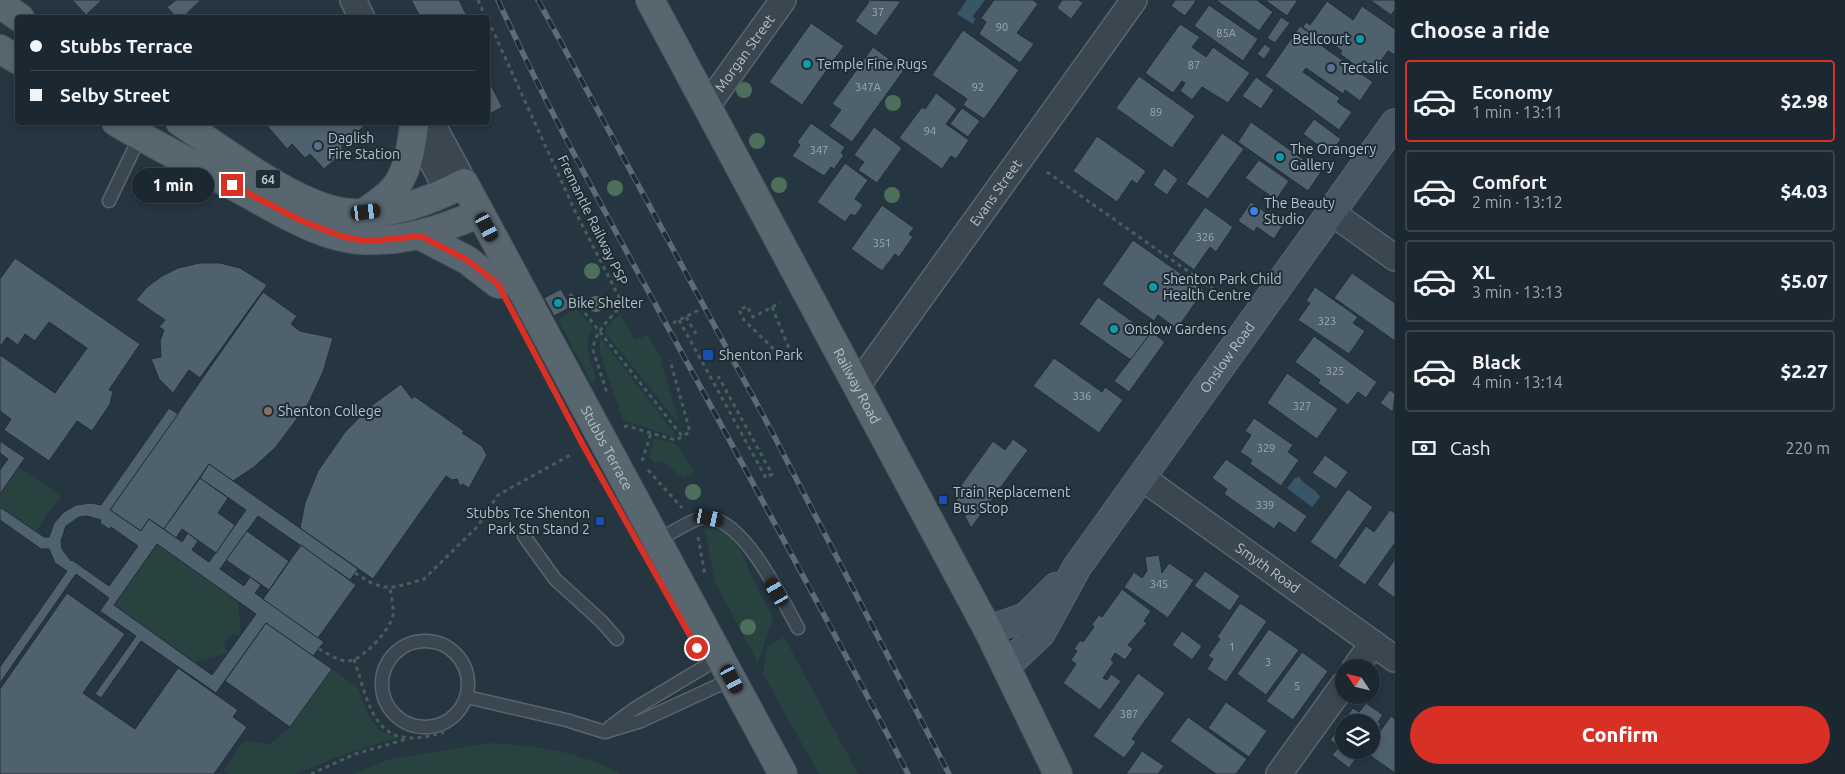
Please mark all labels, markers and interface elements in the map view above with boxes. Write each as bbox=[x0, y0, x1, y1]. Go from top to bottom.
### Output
house number: 37 bbox=[872, 6, 884, 18]
street label: Morgan Street bbox=[712, 11, 778, 95]
text: Choose a ride bbox=[1410, 17, 1550, 42]
house number: 90 bbox=[996, 21, 1008, 33]
house number: 85A bbox=[1216, 27, 1237, 39]
place label: Bellcourt bbox=[1293, 31, 1350, 47]
marker: Bellcourt bbox=[1354, 33, 1366, 45]
text: Stubbs Terrace bbox=[60, 35, 193, 57]
place label: Temple Fine Rugs bbox=[817, 56, 927, 72]
marker: Temple Fine Rugs bbox=[801, 58, 813, 70]
house number: 87 bbox=[1188, 59, 1200, 71]
place label: Tectalic bbox=[1341, 60, 1389, 76]
marker: Tectalic bbox=[1325, 62, 1337, 74]
icon: car bbox=[1412, 79, 1457, 124]
house number: 347A bbox=[855, 81, 882, 93]
house number: 92 bbox=[972, 81, 984, 93]
text: Economy bbox=[1472, 81, 1553, 103]
text: Selby Street bbox=[60, 84, 170, 106]
text: $2.98 bbox=[1780, 90, 1828, 112]
text: 1 min · 13:11 bbox=[1472, 103, 1563, 121]
house number: 89 bbox=[1150, 106, 1162, 118]
house number: 94 bbox=[924, 125, 936, 137]
place label: Daglish Fire Station bbox=[328, 130, 400, 162]
marker: Daglish Fire Station bbox=[312, 140, 324, 152]
place label: The Orangery Gallery bbox=[1290, 141, 1376, 173]
house number: 347 bbox=[810, 144, 828, 156]
marker: The Orangery Gallery bbox=[1274, 151, 1286, 163]
street label: Fremantle Railway PSP bbox=[555, 152, 631, 288]
street label: Evans Street bbox=[966, 156, 1025, 229]
callout: 1 min bbox=[132, 168, 214, 202]
icon: car bbox=[1412, 169, 1457, 214]
road number: 64 bbox=[256, 170, 280, 188]
text: Comfort bbox=[1472, 171, 1547, 193]
route end bbox=[221, 174, 243, 196]
text: 1 min bbox=[153, 176, 193, 194]
text: $4.03 bbox=[1780, 180, 1828, 202]
text: 2 min · 13:12 bbox=[1472, 193, 1563, 211]
place label: The Beauty Studio bbox=[1264, 195, 1335, 227]
car bbox=[350, 203, 381, 221]
marker: The Beauty Studio bbox=[1248, 205, 1260, 217]
car bbox=[473, 210, 500, 244]
house number: 326 bbox=[1196, 231, 1214, 243]
house number: 351 bbox=[873, 237, 891, 249]
icon: car bbox=[1412, 259, 1457, 304]
text: XL bbox=[1472, 261, 1495, 283]
text: $5.07 bbox=[1780, 270, 1828, 292]
place label: Shenton Park Child Health Centre bbox=[1163, 271, 1282, 303]
marker: Shenton Park Child Health Centre bbox=[1147, 281, 1159, 293]
text: 3 min · 13:13 bbox=[1472, 283, 1563, 301]
place label: Bike Shelter bbox=[568, 295, 644, 311]
marker: Bike Shelter bbox=[552, 297, 564, 309]
house number: 323 bbox=[1318, 315, 1336, 327]
street label: Onslow Road bbox=[1196, 319, 1258, 396]
place label: Onslow Gardens bbox=[1124, 321, 1227, 337]
marker: Onslow Gardens bbox=[1108, 323, 1120, 335]
street label: Railway Road bbox=[830, 345, 884, 426]
place label: Shenton Park bbox=[719, 347, 803, 363]
marker: Shenton Park bbox=[701, 348, 715, 362]
icon: car bbox=[1412, 349, 1457, 394]
text: Black bbox=[1472, 351, 1521, 373]
text: $2.27 bbox=[1780, 360, 1828, 382]
house number: 325 bbox=[1326, 365, 1344, 377]
text: 4 min · 13:14 bbox=[1472, 373, 1563, 391]
house number: 336 bbox=[1073, 390, 1091, 402]
house number: 327 bbox=[1293, 400, 1311, 412]
place label: Shenton College bbox=[278, 403, 382, 419]
street label: Stubbs Terrace bbox=[578, 403, 636, 493]
marker: Shenton College bbox=[262, 405, 274, 417]
icon: cash bbox=[1410, 434, 1438, 462]
text: Cash bbox=[1450, 437, 1491, 459]
text: 220 m bbox=[1785, 439, 1830, 457]
house number: 329 bbox=[1257, 442, 1275, 454]
place label: Train Replacement Bus Stop bbox=[953, 484, 1071, 516]
marker: Train Replacement Bus Stop bbox=[937, 494, 949, 506]
house number: 339 bbox=[1256, 499, 1274, 511]
place label: Stubbs Tce Shenton Park Stn Stand 2 bbox=[466, 505, 590, 537]
car bbox=[692, 508, 725, 528]
marker: Stubbs Tce Shenton Park Stn Stand 2 bbox=[594, 515, 606, 527]
street label: Smyth Road bbox=[1233, 539, 1303, 596]
car bbox=[763, 575, 790, 609]
house number: 345 bbox=[1150, 578, 1168, 590]
route start bbox=[686, 637, 708, 659]
house number: 1 bbox=[1229, 641, 1235, 653]
house number: 3 bbox=[1265, 656, 1271, 668]
north arrow bbox=[1335, 659, 1380, 704]
map controls bbox=[1335, 659, 1380, 759]
car bbox=[718, 662, 745, 696]
house number: 5 bbox=[1294, 680, 1300, 692]
button: Confirm bbox=[1410, 706, 1830, 764]
house number: 387 bbox=[1120, 708, 1138, 720]
button: layers bbox=[1335, 714, 1380, 759]

